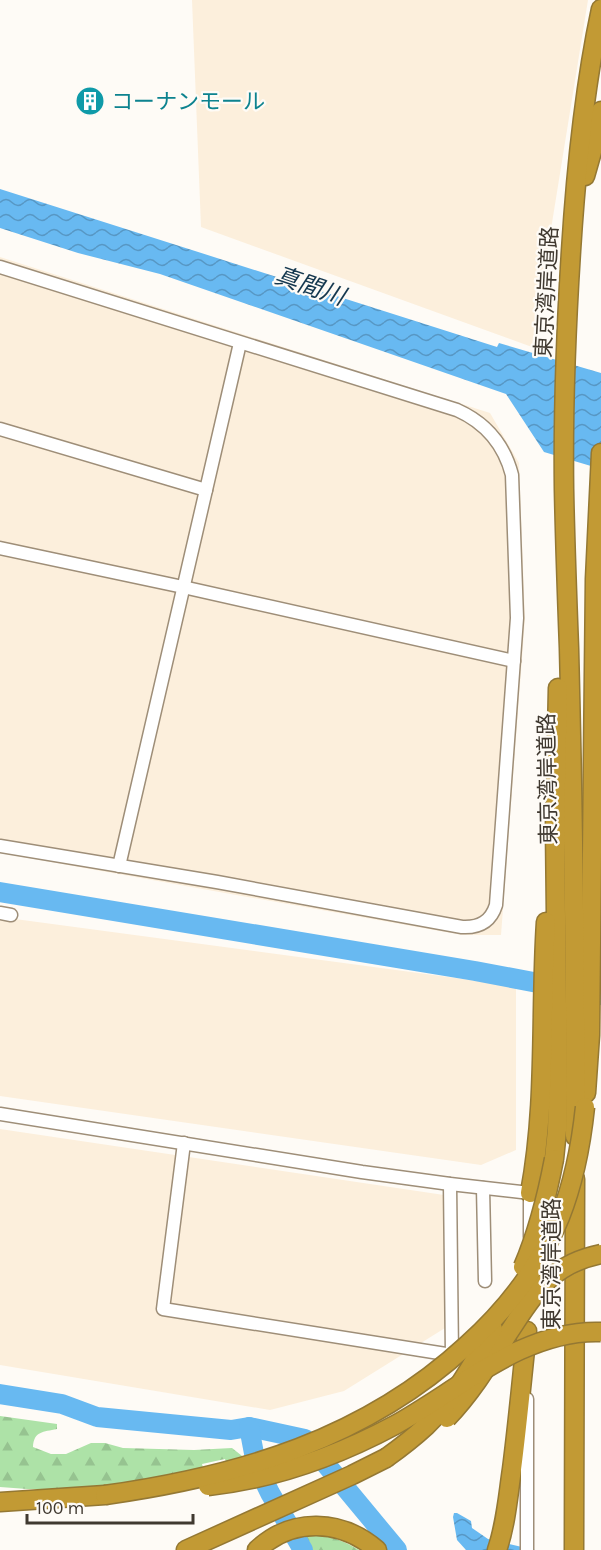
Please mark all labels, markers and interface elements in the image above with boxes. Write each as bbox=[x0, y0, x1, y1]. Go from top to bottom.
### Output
building icon: コーナンモール bbox=[74, 85, 106, 117]
place label: コーナンモール bbox=[111, 89, 265, 115]
street label: 東京湾岸道路 bbox=[531, 225, 563, 359]
water label: 真間川 bbox=[271, 261, 351, 312]
street label: 東京湾岸道路 bbox=[534, 713, 562, 845]
street label: 東京湾岸道路 bbox=[539, 1198, 565, 1330]
scale bar bbox=[27, 1487, 194, 1525]
text: 100 m bbox=[36, 1497, 84, 1519]

